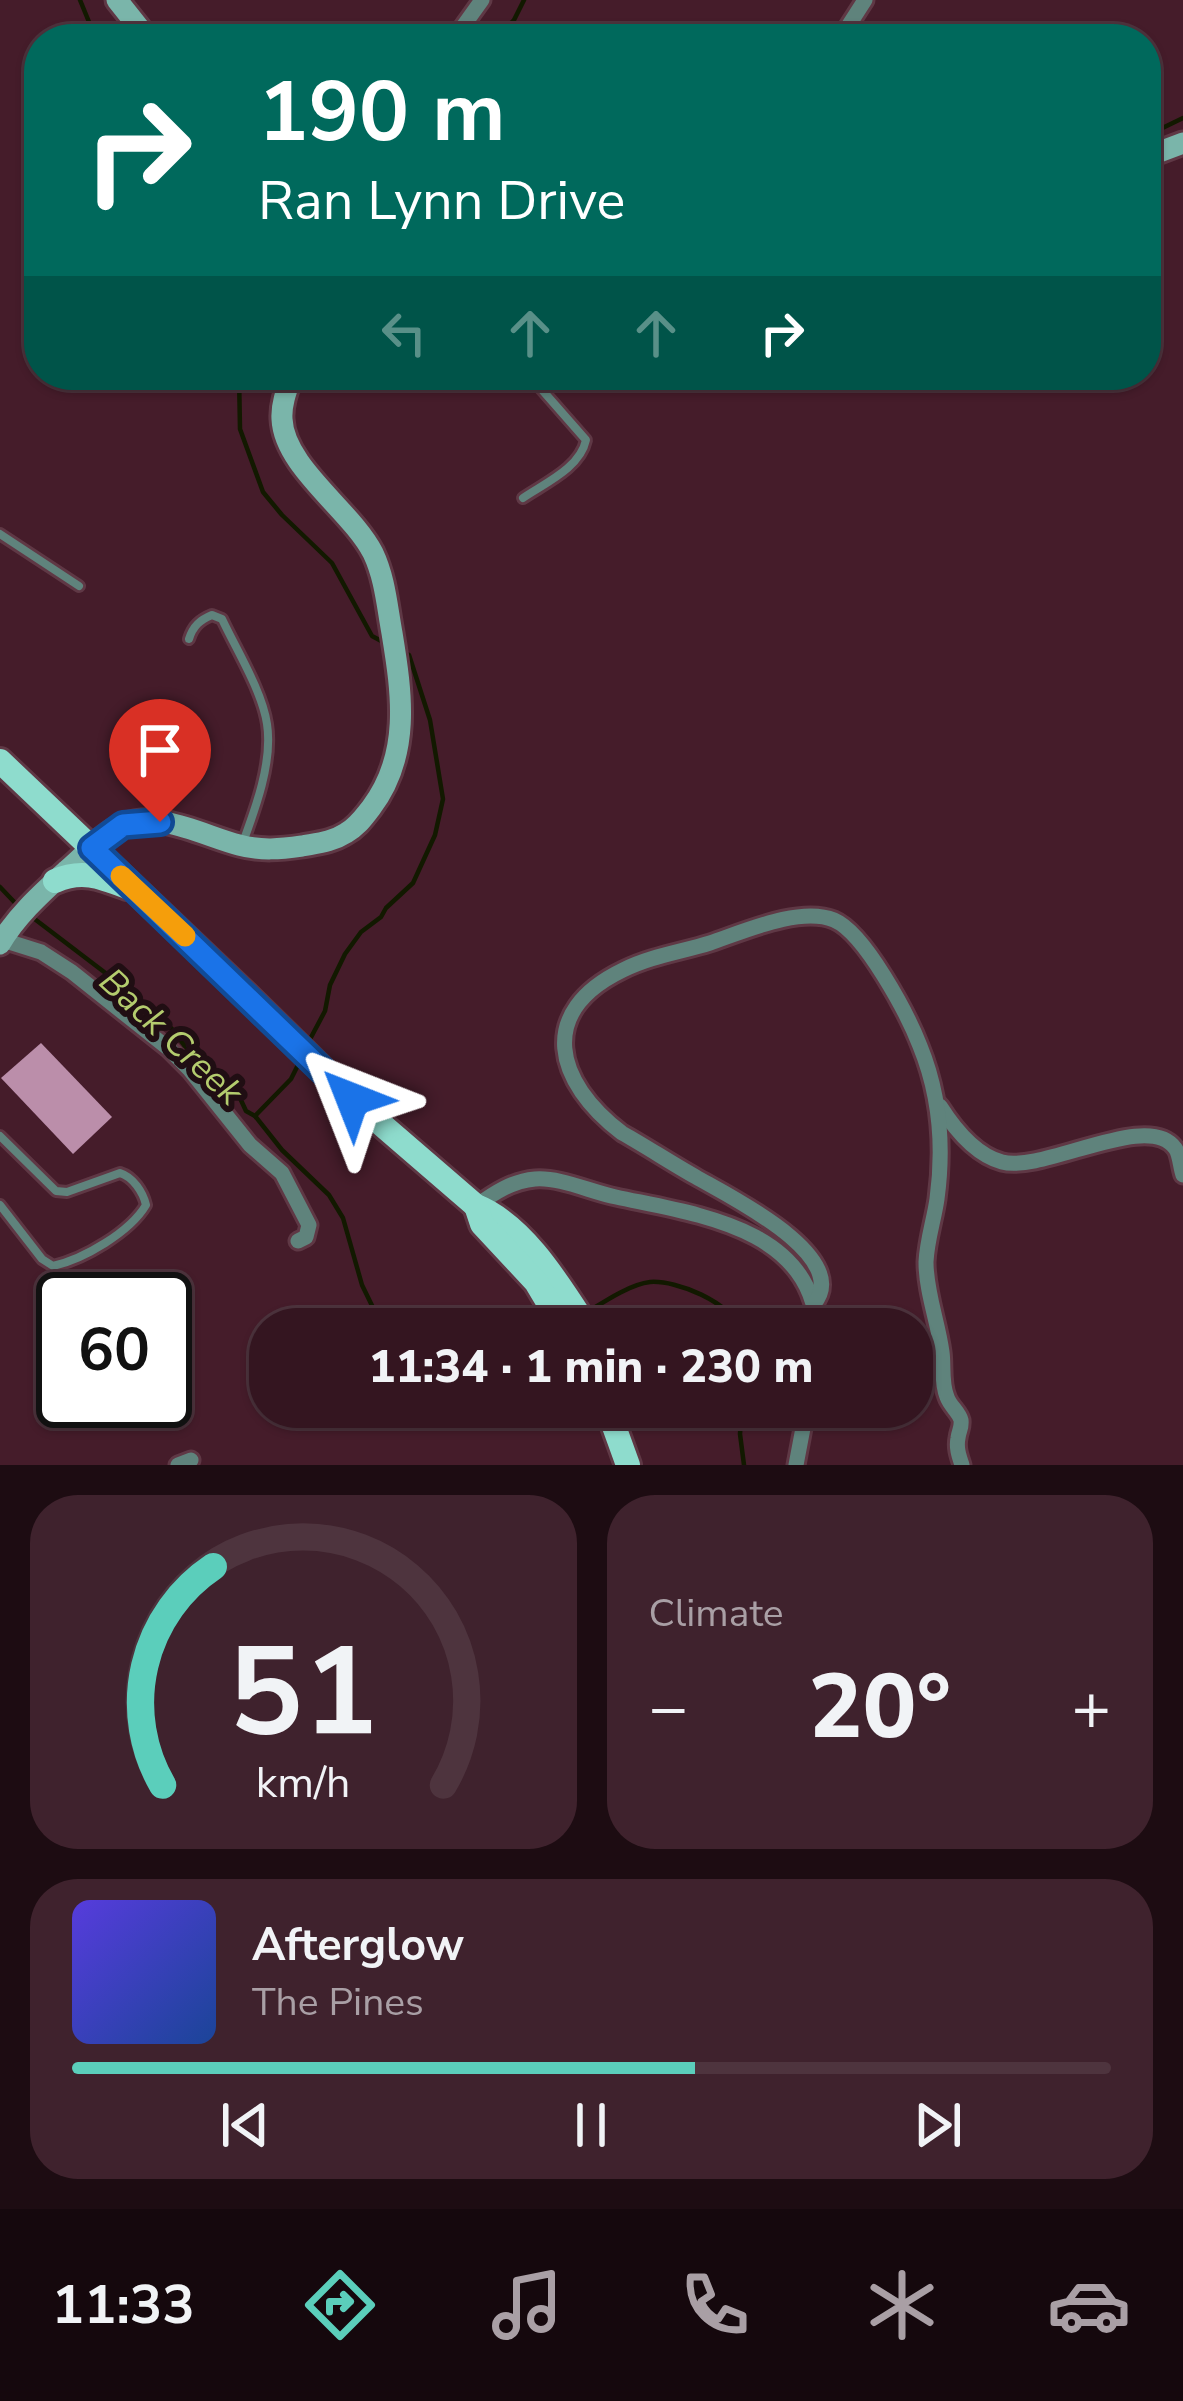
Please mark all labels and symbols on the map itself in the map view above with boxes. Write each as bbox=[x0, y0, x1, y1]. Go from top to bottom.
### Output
pin bbox=[109, 699, 211, 822]
water label: Back Creek bbox=[88, 958, 254, 1117]
position arrow bbox=[289, 1036, 415, 1162]
speed limit sign: 60 bbox=[36, 1272, 192, 1428]

